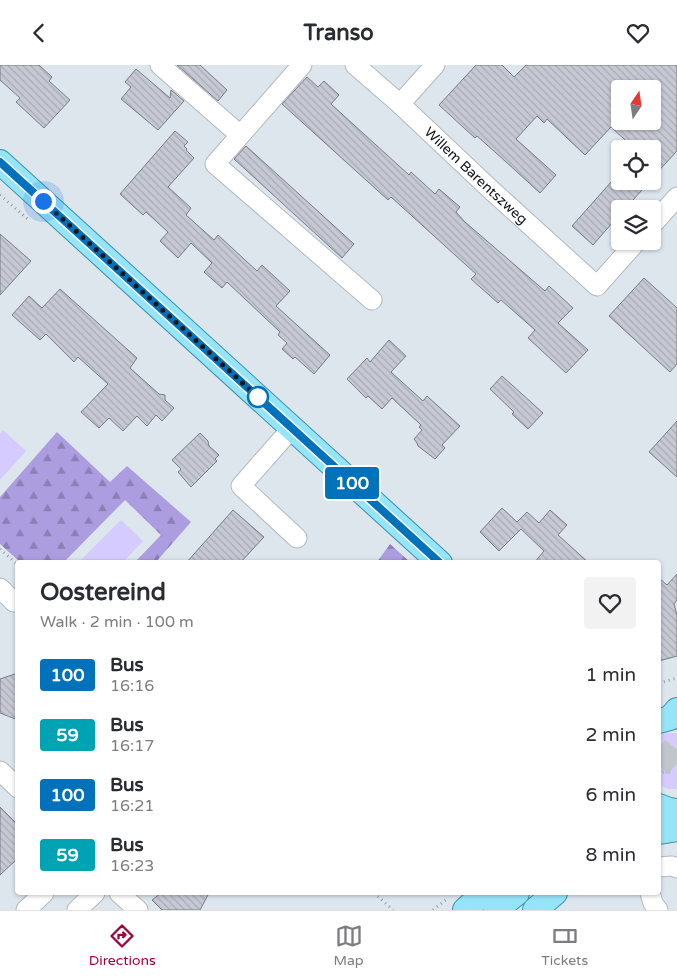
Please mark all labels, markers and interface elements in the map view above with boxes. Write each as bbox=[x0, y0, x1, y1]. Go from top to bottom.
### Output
icon: back bbox=[25, 19, 53, 47]
icon: heart bbox=[624, 19, 652, 47]
text: Transo bbox=[303, 20, 374, 46]
north arrow bbox=[611, 80, 661, 130]
map controls bbox=[611, 80, 661, 250]
street label: Willem Barentszweg bbox=[421, 123, 531, 228]
button: locate bbox=[611, 140, 661, 190]
your location bbox=[31, 189, 56, 214]
button: layers bbox=[611, 200, 661, 250]
unlabelled marker bbox=[247, 386, 269, 408]
line badge: 100 bbox=[323, 467, 381, 499]
text: 100 bbox=[335, 472, 369, 494]
button: heart bbox=[584, 577, 636, 629]
text: Oostereind bbox=[40, 578, 166, 607]
text: Walk · 2 min · 100 m bbox=[40, 612, 194, 632]
text: Bus bbox=[110, 654, 144, 676]
text: 100 bbox=[51, 664, 84, 686]
text: 1 min bbox=[585, 664, 636, 686]
text: 16:16 bbox=[110, 676, 154, 696]
text: Bus bbox=[110, 714, 144, 736]
text: 59 bbox=[56, 724, 79, 746]
text: 2 min bbox=[585, 724, 636, 746]
text: 16:17 bbox=[110, 736, 154, 756]
text: Bus bbox=[110, 774, 144, 796]
text: 100 bbox=[51, 784, 84, 806]
text: 6 min bbox=[585, 784, 636, 806]
text: 16:21 bbox=[110, 796, 154, 816]
text: Bus bbox=[110, 834, 144, 856]
text: 59 bbox=[56, 844, 79, 866]
text: 8 min bbox=[585, 844, 636, 866]
text: 16:23 bbox=[110, 856, 154, 876]
tab: Directions bbox=[89, 922, 156, 969]
tab: Map bbox=[333, 922, 364, 969]
tab: Tickets bbox=[541, 922, 588, 969]

